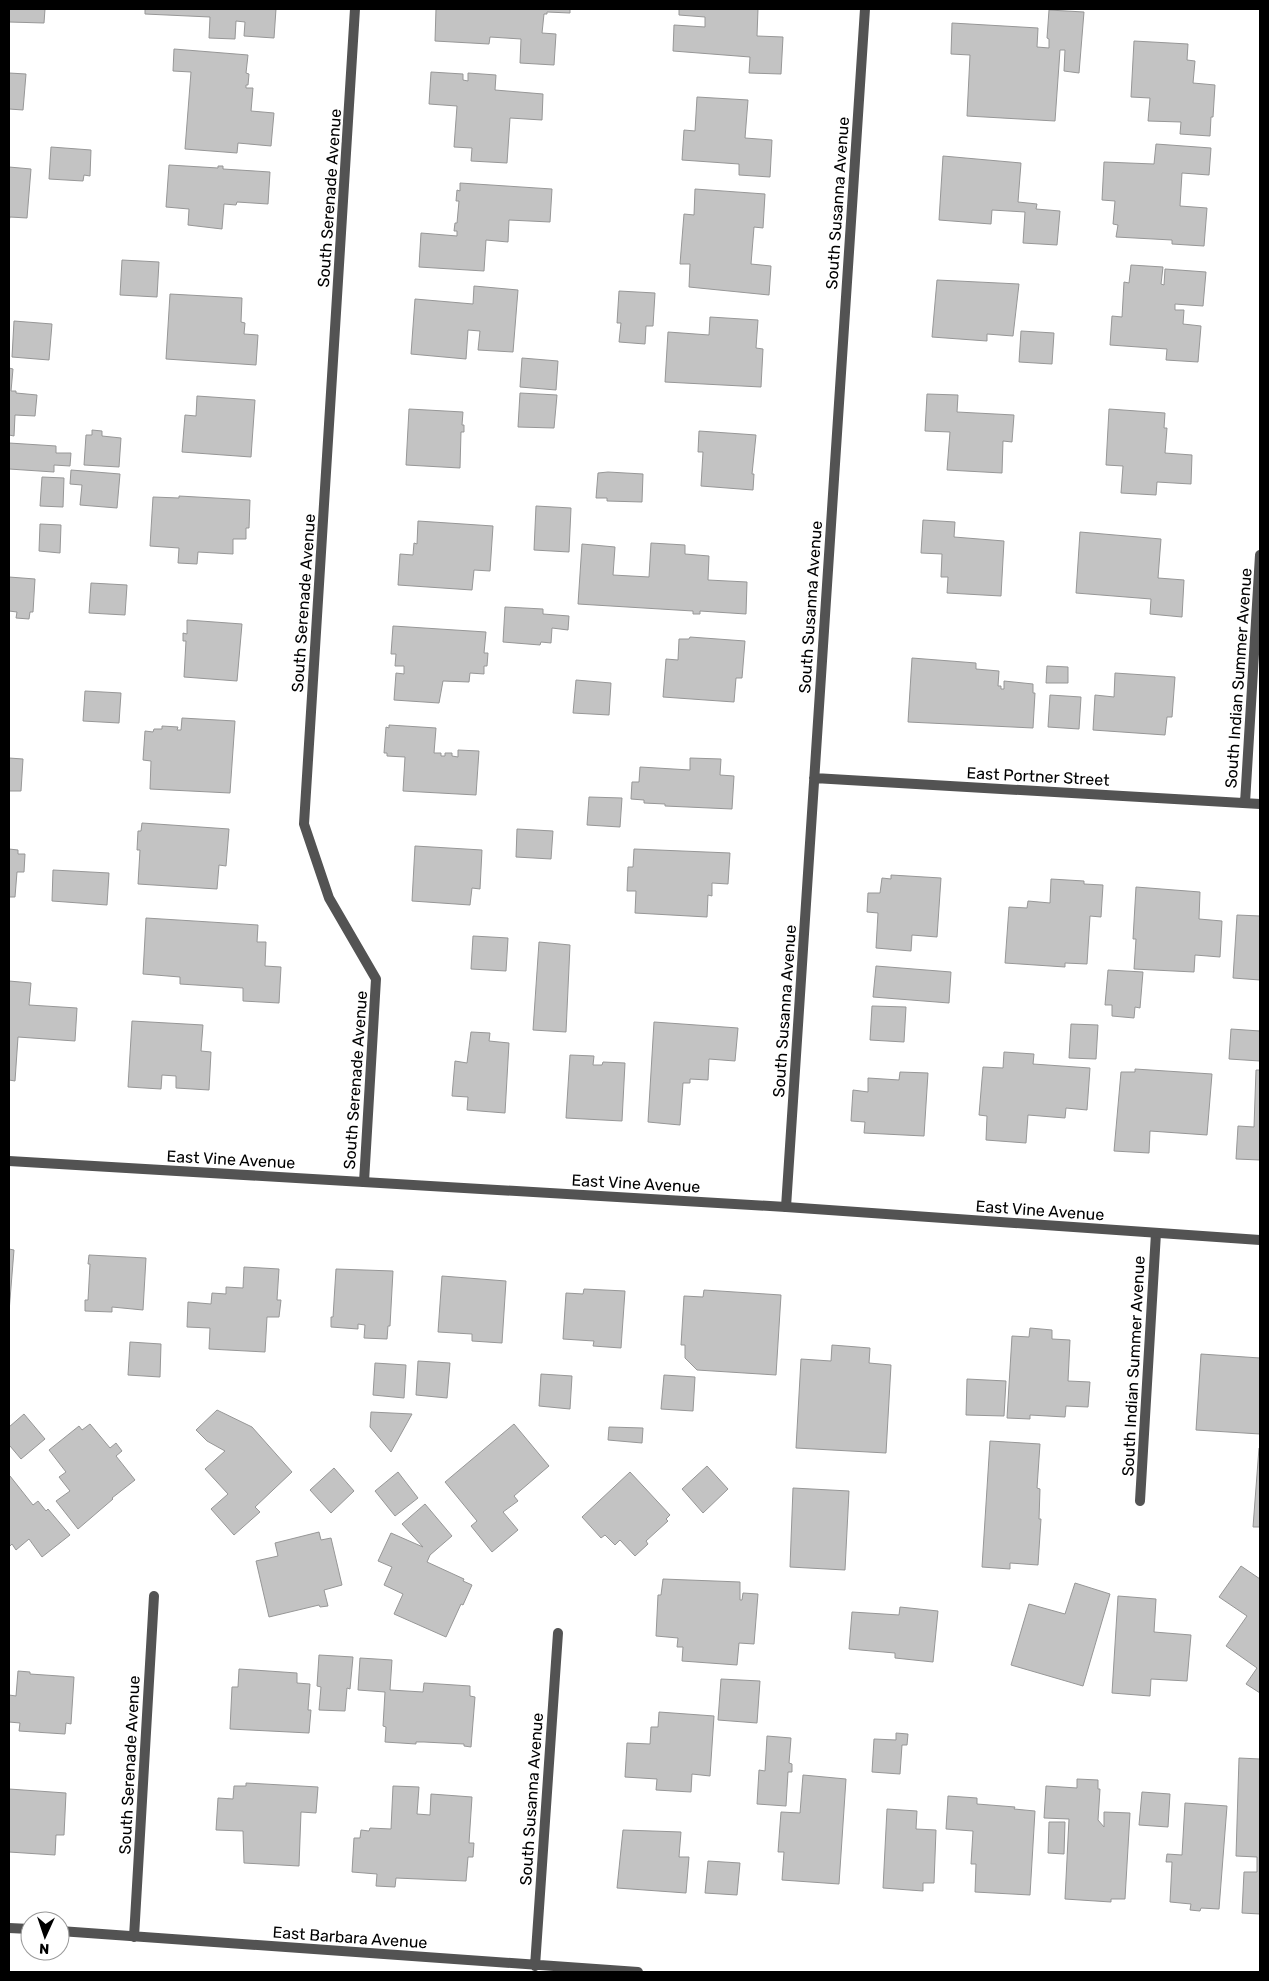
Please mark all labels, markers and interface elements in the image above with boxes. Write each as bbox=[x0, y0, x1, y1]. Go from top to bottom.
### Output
street label: South Serenade Avenue bbox=[314, 108, 345, 288]
street label: South Susanna Avenue bbox=[822, 116, 853, 290]
street label: South Serenade Avenue bbox=[288, 513, 319, 693]
street label: South Susanna Avenue bbox=[795, 520, 826, 694]
street label: South Indian Summer Avenue bbox=[1221, 567, 1256, 789]
street label: East Portner Street bbox=[966, 763, 1110, 790]
street label: South Susanna Avenue bbox=[769, 924, 800, 1098]
street label: South Serenade Avenue bbox=[340, 990, 371, 1170]
street label: East Vine Avenue bbox=[166, 1147, 296, 1172]
street label: East Vine Avenue bbox=[571, 1171, 701, 1196]
street label: East Vine Avenue bbox=[975, 1197, 1105, 1224]
street label: South Indian Summer Avenue bbox=[1118, 1255, 1149, 1477]
street label: South Serenade Avenue bbox=[115, 1675, 144, 1855]
street label: South Susanna Avenue bbox=[516, 1712, 547, 1886]
north arrow bbox=[20, 1911, 70, 1961]
street label: East Barbara Avenue bbox=[272, 1923, 428, 1952]
text: N bbox=[39, 1940, 50, 1957]

